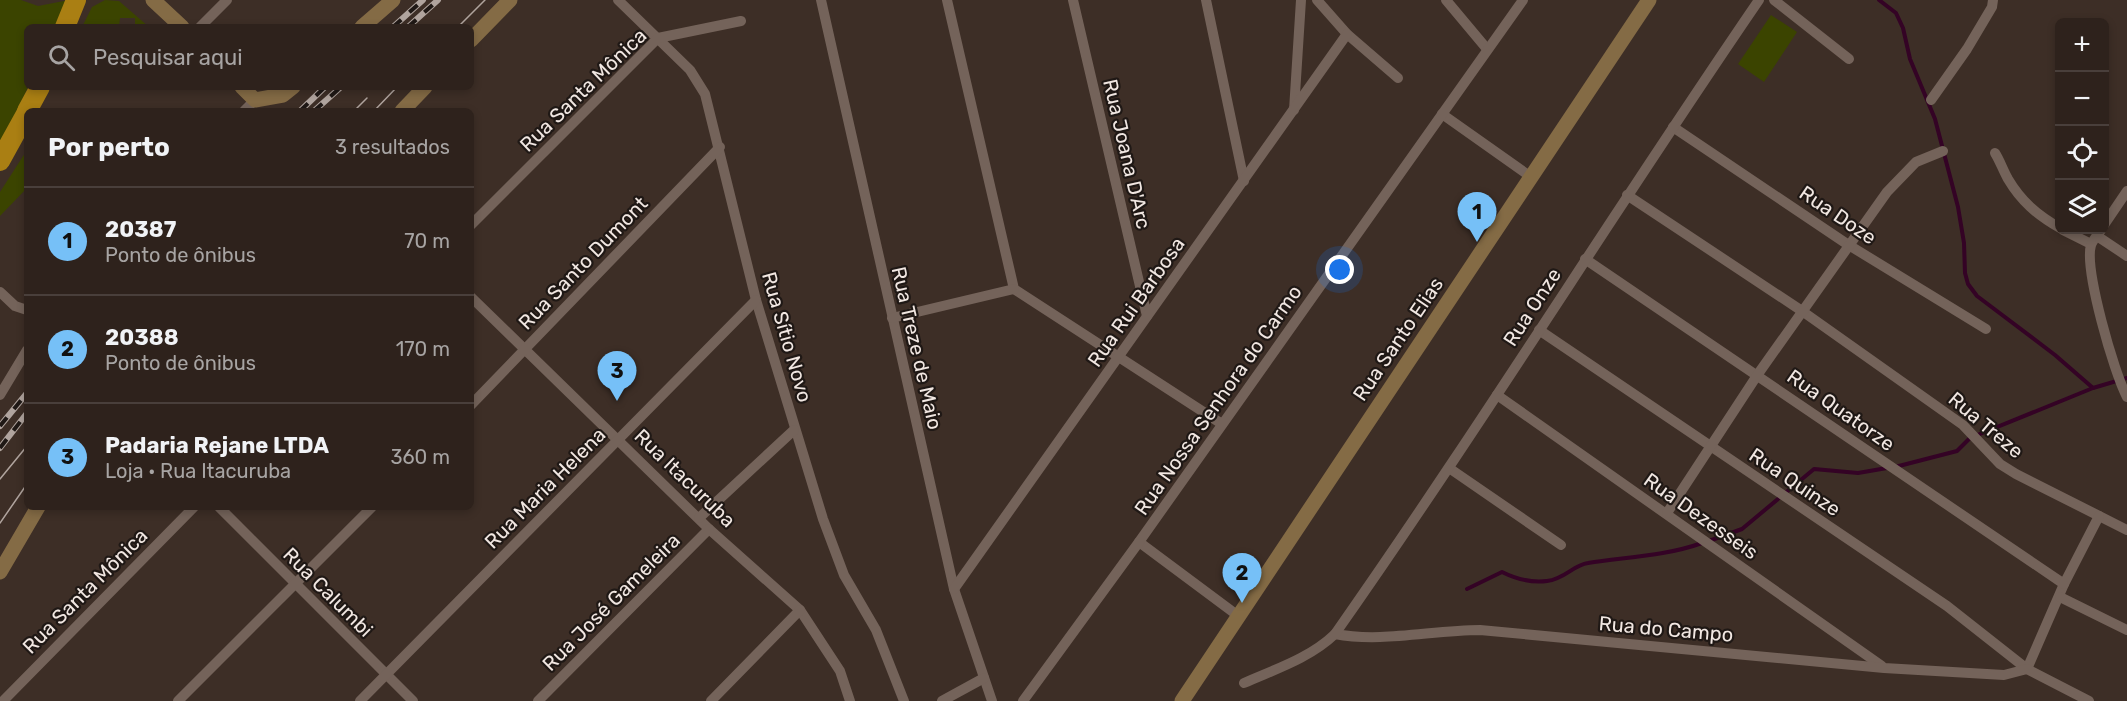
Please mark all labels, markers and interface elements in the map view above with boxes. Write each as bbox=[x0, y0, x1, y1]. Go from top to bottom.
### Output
map controls bbox=[2055, 18, 2109, 234]
button: + bbox=[2055, 18, 2109, 72]
street label: Rua Santa Mônica bbox=[515, 23, 651, 157]
search box bbox=[24, 24, 474, 90]
icon: search bbox=[45, 41, 78, 74]
text: Pesquisar aqui bbox=[93, 44, 243, 71]
button: − bbox=[2055, 72, 2109, 126]
street label: Rua Joana D'Arc bbox=[1098, 77, 1156, 231]
button: locate bbox=[2055, 126, 2109, 180]
text: Por perto bbox=[48, 132, 170, 163]
text: 3 resultados bbox=[335, 135, 450, 159]
button: layers bbox=[2055, 180, 2109, 234]
street label: Rua Doze bbox=[1795, 181, 1881, 249]
street label: Rua Santo Dumont bbox=[513, 191, 653, 335]
pin: 1 bbox=[1458, 192, 1496, 242]
text: 20387 bbox=[105, 216, 176, 243]
text: 1 bbox=[63, 229, 72, 253]
text: 70 m bbox=[404, 229, 450, 253]
street label: Rua Rui Barbosa bbox=[1082, 233, 1190, 371]
text: Ponto de ônibus bbox=[105, 243, 256, 267]
your location bbox=[1325, 255, 1354, 284]
street label: Rua Treze de Maio bbox=[887, 264, 947, 432]
street label: Rua Onze bbox=[1498, 264, 1566, 350]
street label: Rua Sítio Novo bbox=[757, 269, 817, 405]
street label: Rua Santo Elias bbox=[1348, 273, 1448, 405]
street label: Rua Nossa Senhora do Carmo bbox=[1129, 280, 1307, 520]
text: 20388 bbox=[105, 324, 179, 351]
text: 2 bbox=[61, 337, 74, 361]
text: 170 m bbox=[396, 337, 450, 361]
text: Ponto de ônibus bbox=[105, 351, 256, 375]
pin: 3 bbox=[598, 352, 636, 401]
street label: Rua Quatorze bbox=[1783, 364, 1899, 456]
street label: Rua Treze bbox=[1944, 387, 2028, 463]
street label: Rua Maria Helena bbox=[480, 423, 610, 553]
street label: Rua Itacuruba bbox=[630, 424, 740, 532]
text: Padaria Rejane LTDA bbox=[105, 432, 329, 459]
street label: Rua Quinze bbox=[1745, 443, 1845, 521]
text: 3 bbox=[61, 445, 74, 469]
text: 360 m bbox=[391, 445, 450, 469]
text: Loja · Rua Itacuruba bbox=[105, 459, 291, 483]
street label: Rua Dezesseis bbox=[1639, 468, 1763, 564]
street label: Rua Santa Mônica bbox=[18, 524, 152, 658]
street label: Rua José Gameleira bbox=[537, 528, 685, 676]
street label: Rua Calumbi bbox=[278, 542, 378, 642]
pin: 2 bbox=[1222, 554, 1262, 603]
street label: Rua do Campo bbox=[1598, 611, 1734, 647]

